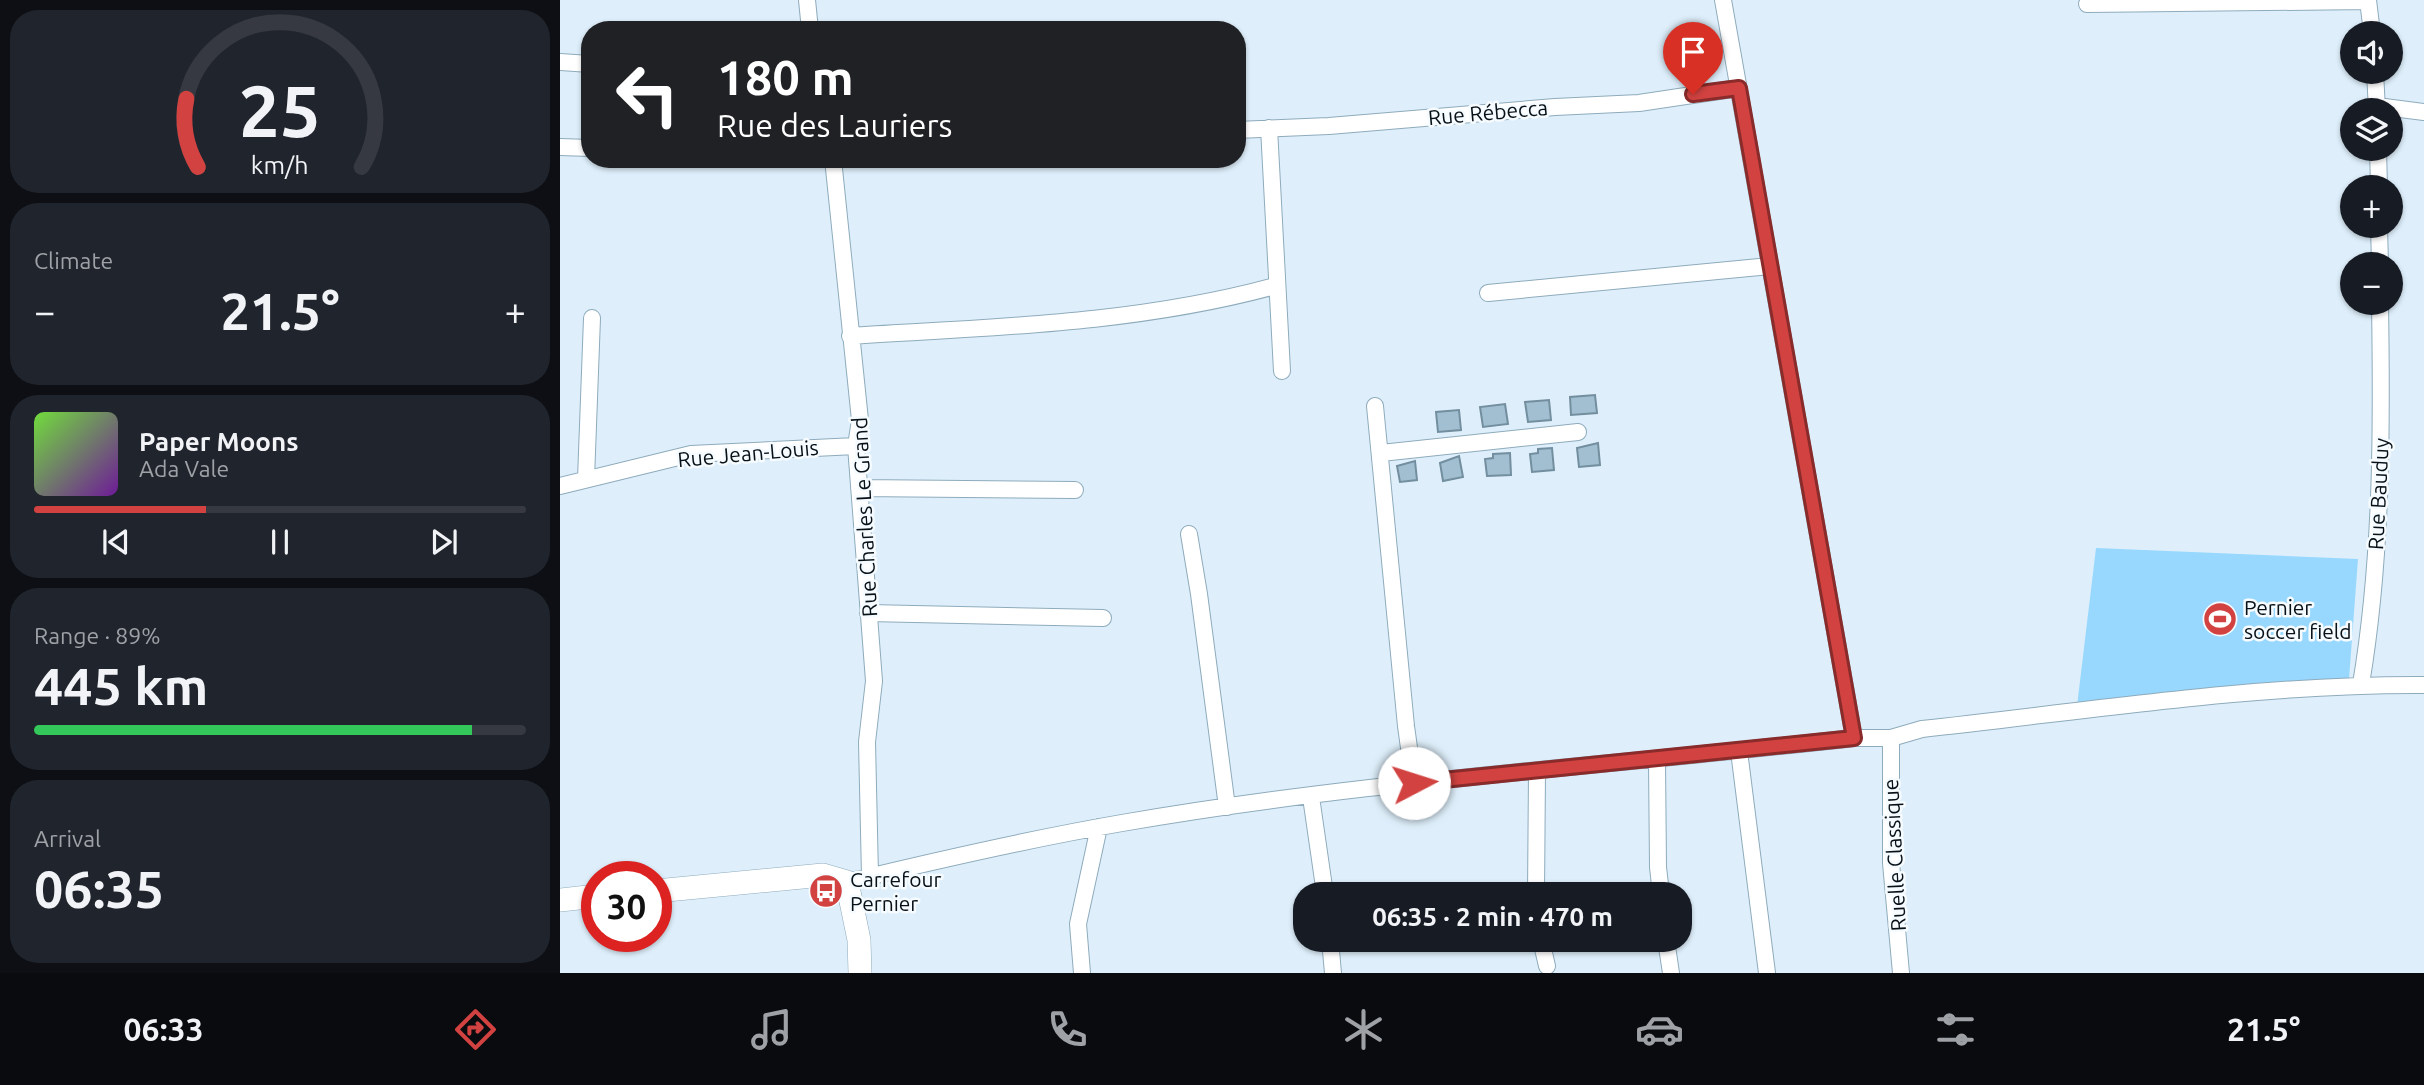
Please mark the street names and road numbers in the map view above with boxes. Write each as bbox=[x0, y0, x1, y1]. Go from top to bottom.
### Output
street label: Rue Rébecca bbox=[1427, 95, 1549, 129]
street label: Rue Charles Le Grand bbox=[847, 416, 881, 618]
street label: Rue Jean-Louis bbox=[677, 435, 819, 471]
street label: Rue Bauduy bbox=[2363, 437, 2393, 551]
street label: Ruelle Classique bbox=[1878, 778, 1910, 932]

